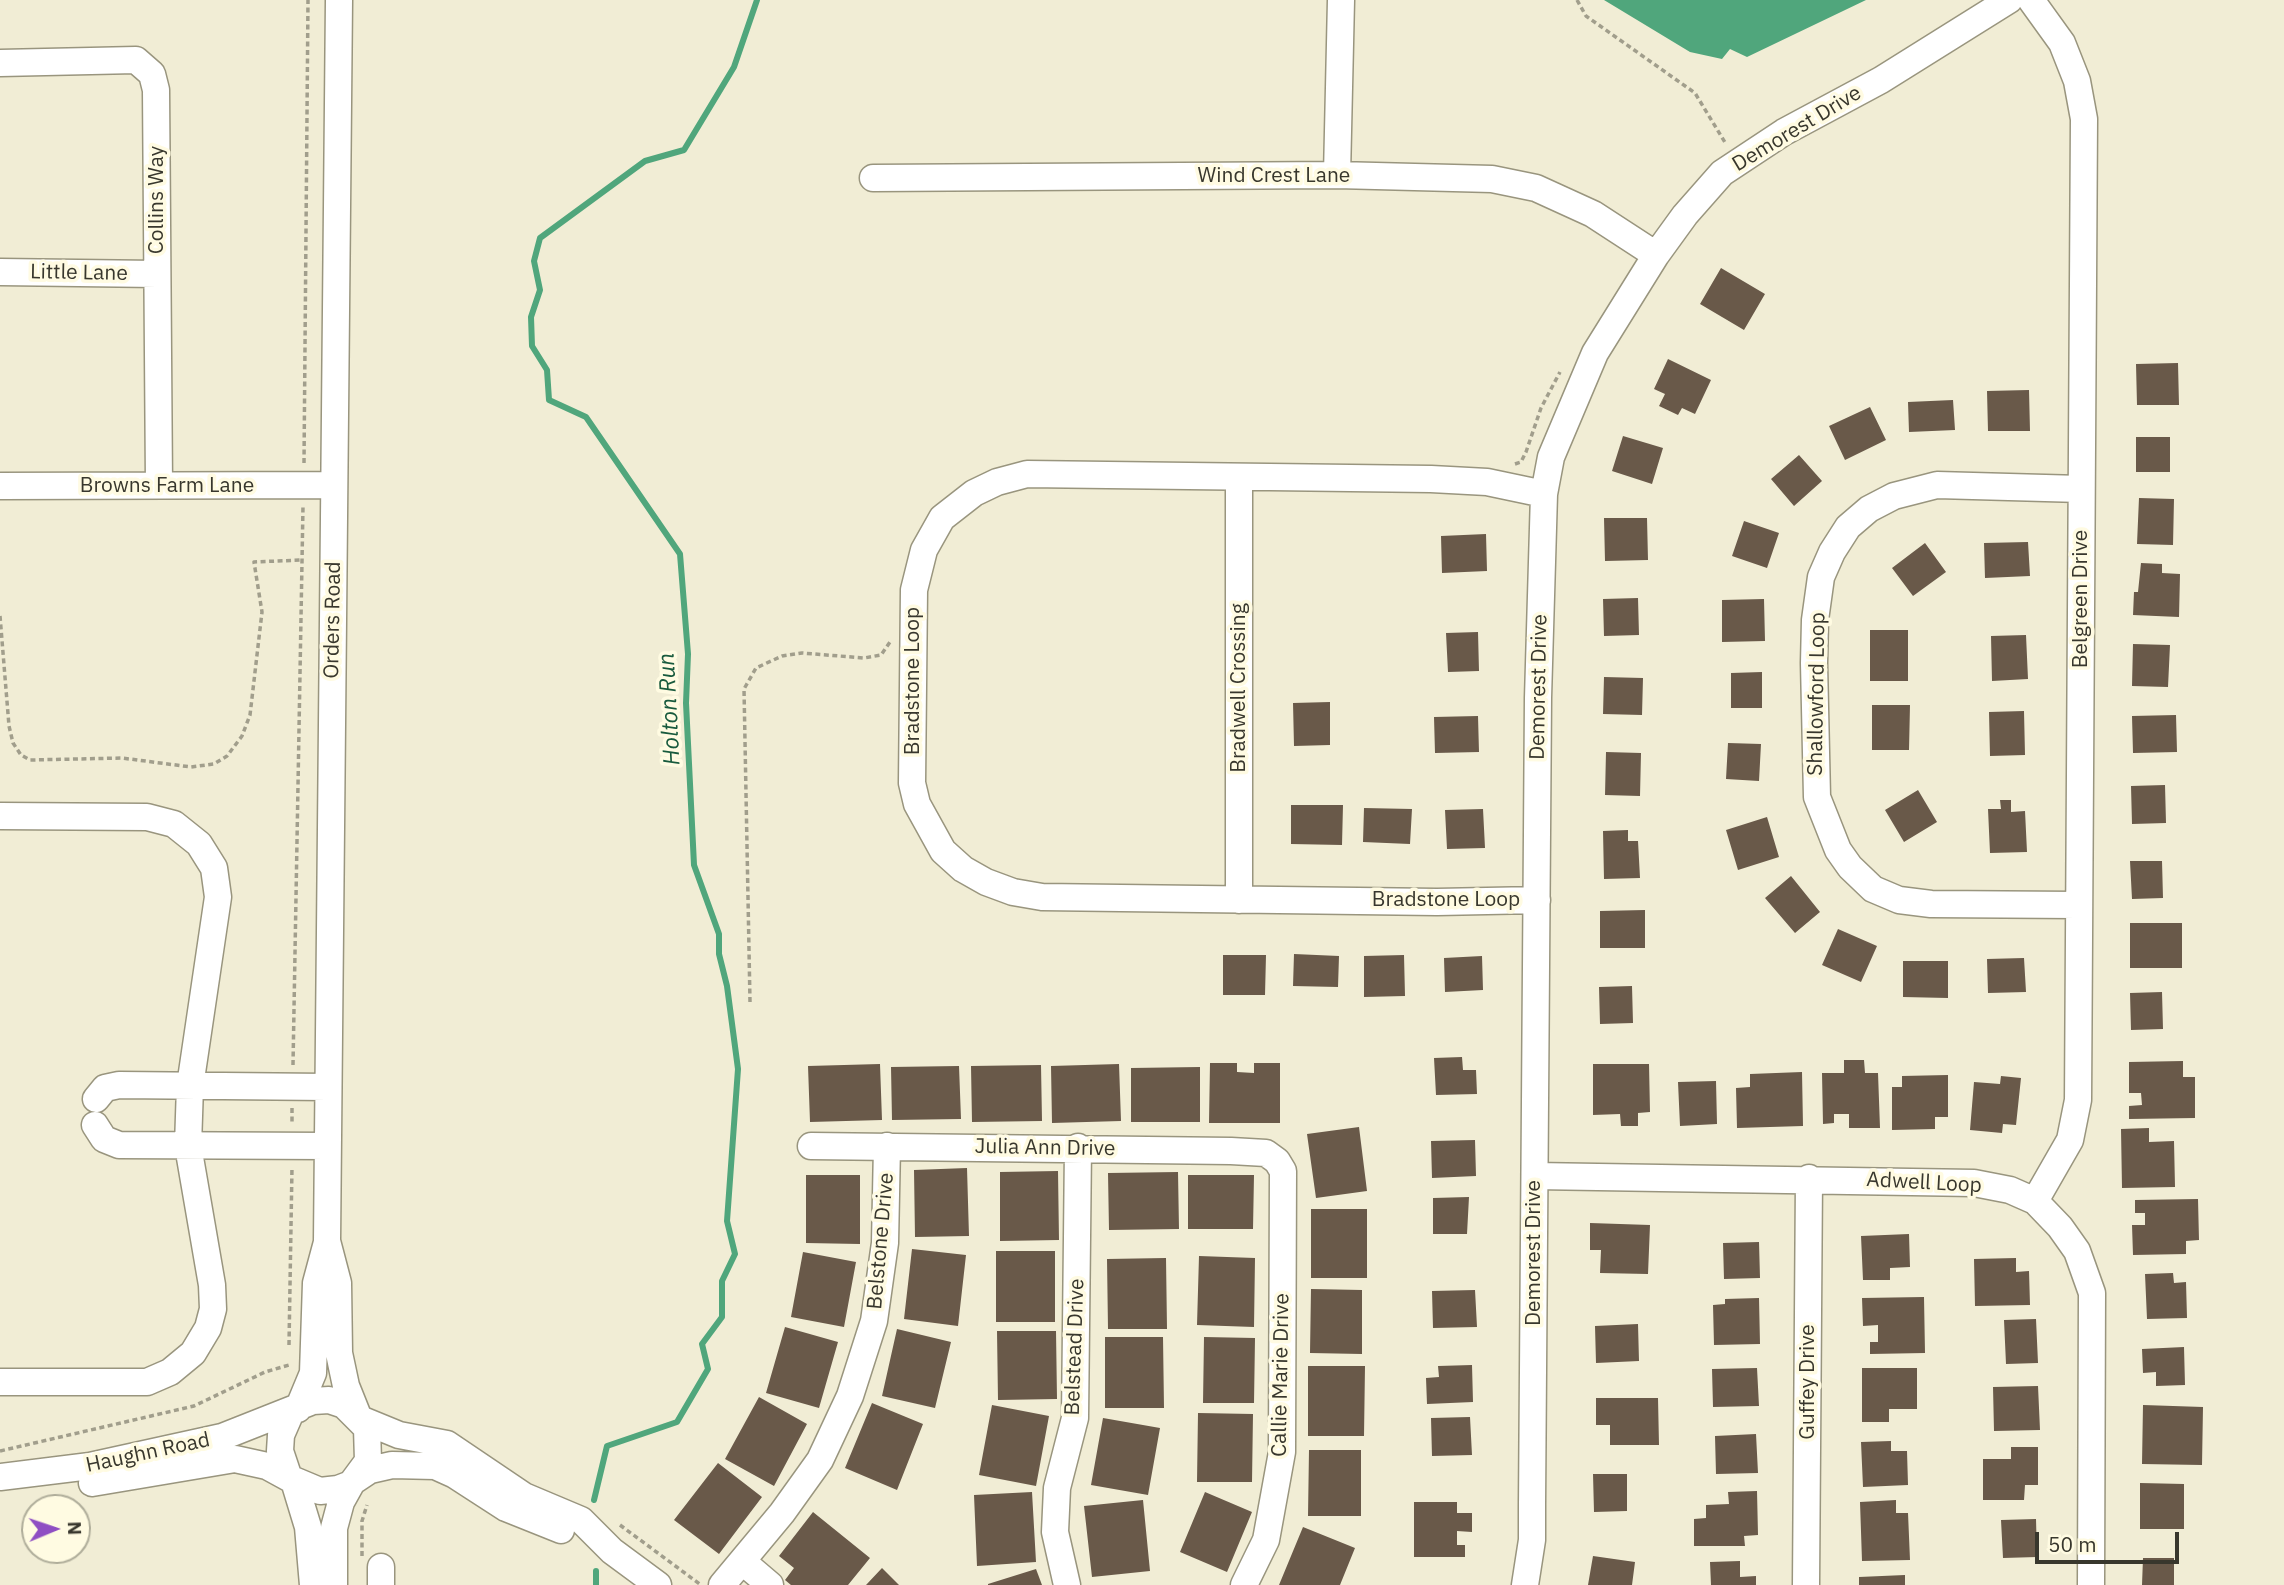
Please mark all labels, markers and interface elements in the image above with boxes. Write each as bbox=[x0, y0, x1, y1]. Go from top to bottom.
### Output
street label: Demorest Drive bbox=[1728, 81, 1866, 177]
street label: Collins Way bbox=[144, 146, 170, 254]
street label: Wind Crest Lane bbox=[1198, 163, 1350, 189]
street label: Little Lane bbox=[30, 260, 128, 286]
street label: Browns Farm Lane bbox=[80, 473, 254, 499]
street label: Belgreen Drive bbox=[2068, 530, 2094, 668]
street label: Orders Road bbox=[319, 561, 347, 679]
street label: Bradwell Crossing bbox=[1226, 603, 1252, 773]
street label: Bradstone Loop bbox=[900, 607, 926, 755]
street label: Shallowford Loop bbox=[1803, 612, 1831, 776]
street label: Demorest Drive bbox=[1525, 614, 1553, 760]
water label: Holton Run bbox=[653, 652, 687, 766]
street label: Bradstone Loop bbox=[1372, 887, 1520, 913]
street label: Julia Ann Drive bbox=[974, 1134, 1116, 1162]
street label: Adwell Loop bbox=[1866, 1167, 1982, 1199]
street label: Belstone Drive bbox=[862, 1172, 900, 1310]
street label: Demorest Drive bbox=[1521, 1180, 1547, 1326]
street label: Belstead Drive bbox=[1060, 1278, 1090, 1416]
street label: Callie Marie Drive bbox=[1267, 1293, 1295, 1457]
street label: Guffey Drive bbox=[1795, 1324, 1821, 1440]
street label: Haughn Road bbox=[84, 1428, 212, 1478]
north arrow bbox=[21, 1494, 91, 1564]
scale bar bbox=[2039, 1518, 2182, 1562]
text: N bbox=[63, 1521, 87, 1536]
text: 50 m bbox=[2048, 1530, 2097, 1558]

